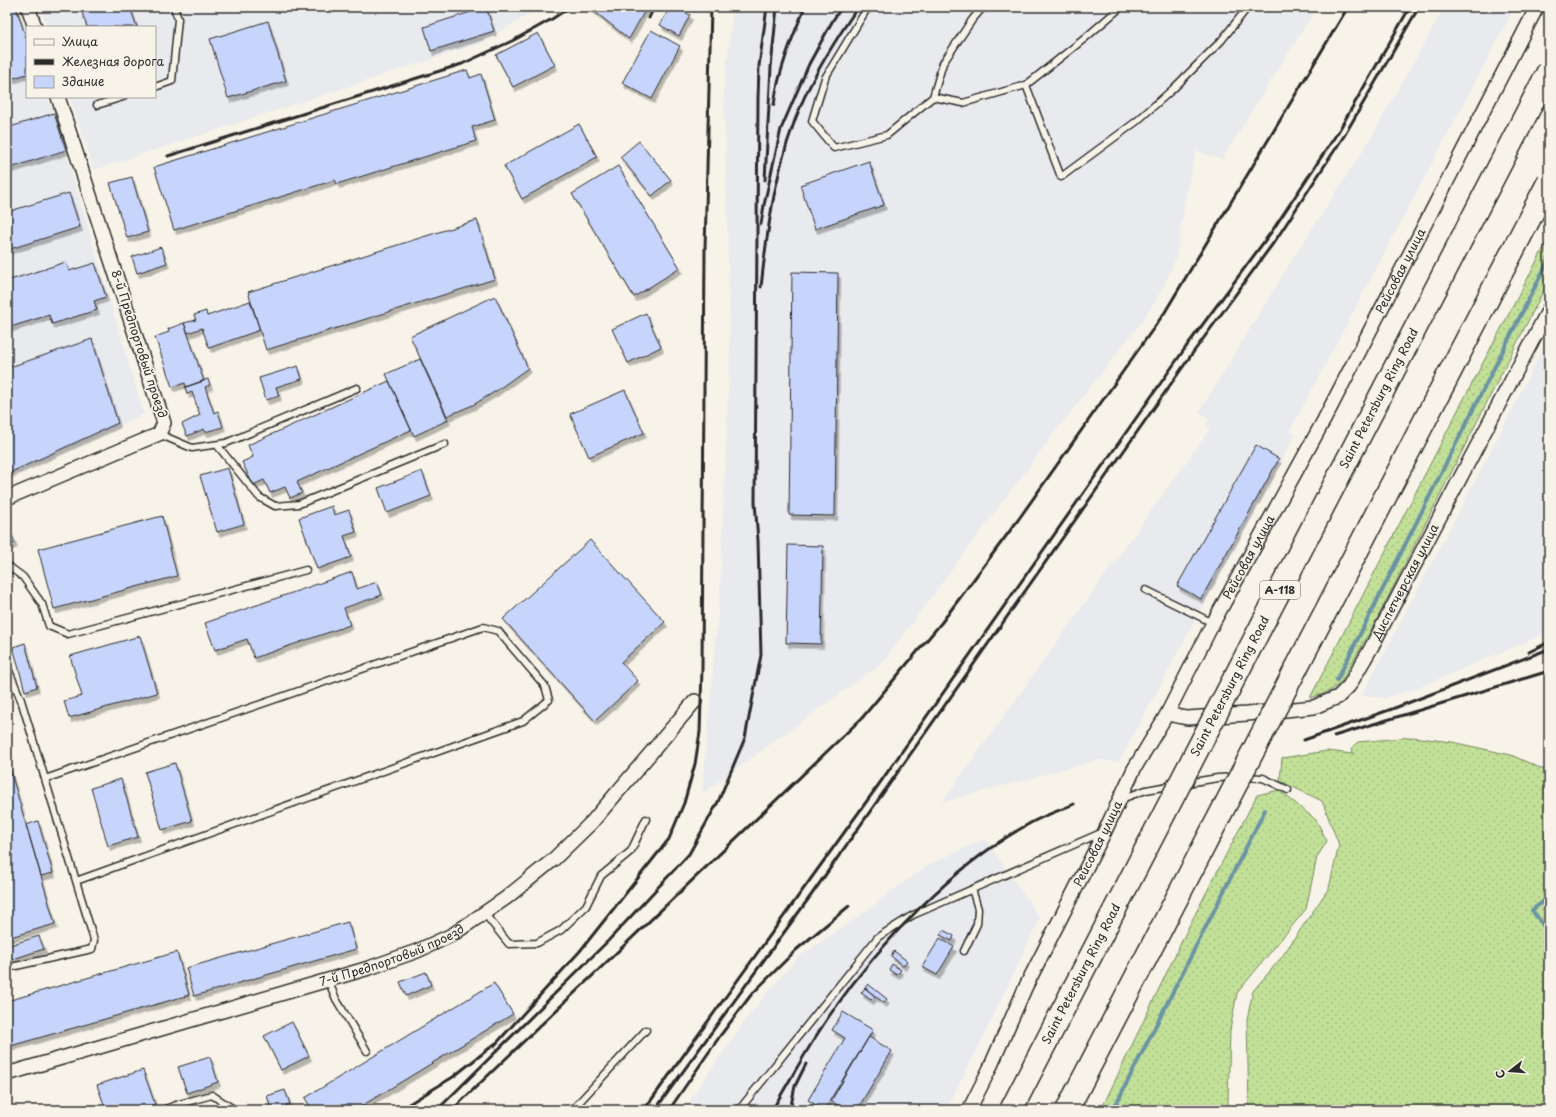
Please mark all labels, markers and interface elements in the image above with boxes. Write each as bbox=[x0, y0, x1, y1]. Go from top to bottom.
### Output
legend bbox=[26, 26, 156, 98]
text: Улица bbox=[62, 32, 98, 50]
text: Железная дорога bbox=[62, 52, 165, 70]
text: Здание bbox=[62, 72, 104, 90]
street label: Рейсовая улица bbox=[1370, 224, 1430, 316]
street label: 8-й Предпортовый проезд bbox=[107, 267, 172, 420]
street label: Saint Petersburg Ring Road bbox=[1334, 325, 1422, 472]
street label: Рейсовая улица bbox=[1218, 511, 1279, 602]
street label: Диспетчерская улица bbox=[1366, 520, 1443, 643]
road number: А-118 bbox=[1260, 581, 1300, 599]
street label: Saint Petersburg Ring Road bbox=[1185, 612, 1273, 759]
street label: Рейсовая улица bbox=[1068, 797, 1126, 889]
street label: Saint Petersburg Ring Road bbox=[1037, 900, 1124, 1047]
street label: 7-й Предпортовый проезд bbox=[317, 919, 467, 990]
north arrow bbox=[1490, 1051, 1530, 1091]
text: С bbox=[1491, 1068, 1509, 1081]

